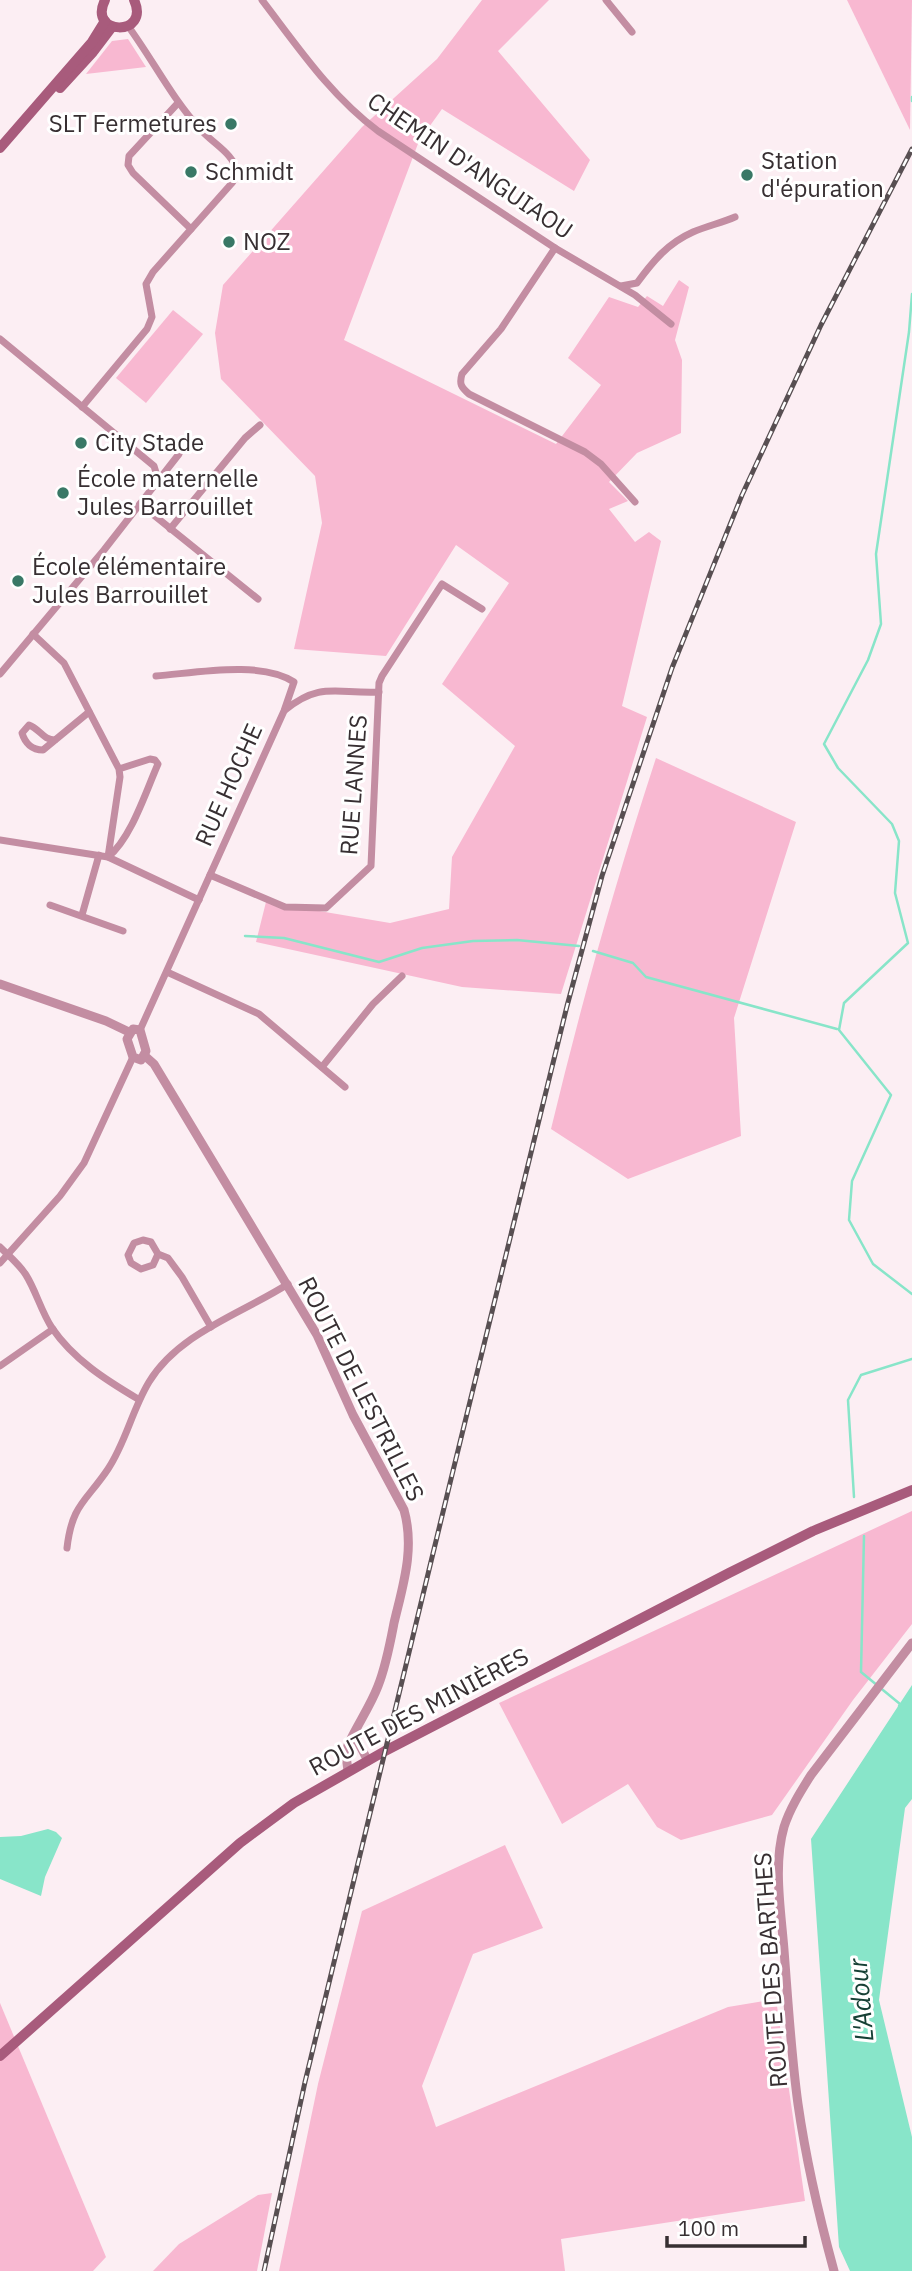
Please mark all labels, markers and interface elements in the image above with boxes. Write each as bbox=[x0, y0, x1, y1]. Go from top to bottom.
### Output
street label: CHEMIN D'ANGUIAOU bbox=[362, 84, 580, 246]
place label: SLT Fermetures bbox=[49, 107, 217, 139]
marker: SLT Fermetures bbox=[223, 116, 239, 132]
place label: Station d'épuration bbox=[761, 144, 884, 204]
place label: Schmidt bbox=[205, 155, 294, 187]
marker: Schmidt bbox=[183, 164, 199, 180]
marker: Station d'épuration bbox=[739, 167, 755, 183]
place label: NOZ bbox=[243, 225, 291, 257]
marker: NOZ bbox=[221, 234, 237, 250]
place label: City Stade bbox=[95, 426, 204, 458]
marker: City Stade bbox=[73, 435, 89, 451]
place label: École maternelle Jules Barrouillet bbox=[77, 462, 259, 522]
marker: École maternelle Jules Barrouillet bbox=[55, 485, 71, 501]
place label: École élémentaire Jules Barrouillet bbox=[32, 550, 226, 610]
marker: École élémentaire Jules Barrouillet bbox=[10, 573, 26, 589]
street label: RUE LANNES bbox=[332, 714, 374, 856]
street label: RUE HOCHE bbox=[187, 718, 269, 851]
street label: ROUTE DE LESTRILLES bbox=[291, 1271, 432, 1506]
street label: ROUTE DES MINIÈRES bbox=[303, 1640, 534, 1783]
street label: ROUTE DES BARTHES bbox=[746, 1851, 794, 2089]
water label: L'Adour bbox=[839, 1956, 881, 2043]
scale bar bbox=[667, 2204, 805, 2248]
text: 100 m bbox=[678, 2214, 739, 2242]

